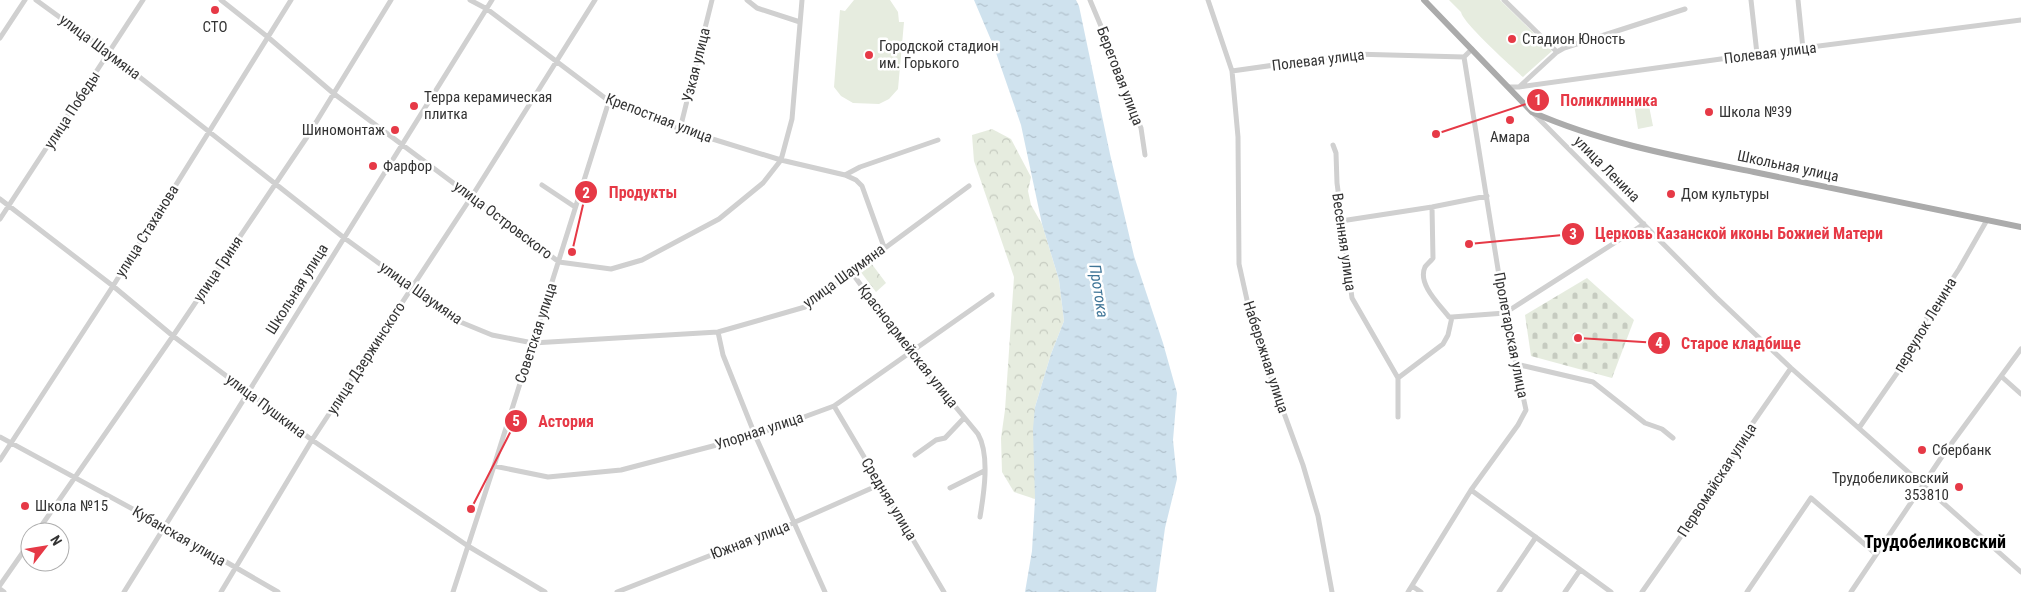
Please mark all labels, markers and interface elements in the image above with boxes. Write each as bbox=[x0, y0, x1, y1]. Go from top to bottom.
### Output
marker: СТО bbox=[209, 4, 221, 16]
street label: улица Шаумяна bbox=[56, 11, 144, 83]
place label: СТО bbox=[203, 18, 227, 36]
street label: Береговая улица bbox=[1093, 24, 1147, 128]
street label: Узкая улица bbox=[678, 26, 714, 104]
place label: Стадион Юность bbox=[1522, 30, 1625, 48]
marker: Стадион Юность bbox=[1506, 33, 1518, 45]
place label: Городской cтадион им. Горького bbox=[879, 37, 999, 72]
street label: Полевая улица bbox=[1723, 38, 1817, 68]
street label: Полевая улица bbox=[1271, 45, 1365, 75]
marker: Городской cтадион им. Горького bbox=[863, 49, 875, 61]
street label: улица Победы bbox=[40, 68, 104, 152]
callout: Поликлинника bbox=[1525, 84, 1668, 115]
place label: Терра керамическая плитка bbox=[424, 88, 552, 123]
street label: Крепостная улица bbox=[603, 89, 715, 147]
text: 1 bbox=[1534, 91, 1542, 109]
text: Поликлинника bbox=[1560, 91, 1658, 110]
marker: Терра керамическая плитка bbox=[408, 100, 420, 112]
place label: Школа №39 bbox=[1719, 103, 1792, 121]
marker: Школа №39 bbox=[1703, 106, 1715, 118]
marker: Амара bbox=[1504, 114, 1516, 126]
place label: Шиномонтаж bbox=[302, 121, 385, 139]
marker: Шиномонтаж bbox=[389, 124, 401, 136]
place label: Амара bbox=[1490, 128, 1530, 146]
street label: улица Ленина bbox=[1570, 132, 1644, 206]
street label: Школьная улица bbox=[1736, 146, 1840, 186]
place label: Фарфор bbox=[383, 157, 432, 175]
marker: Фарфор bbox=[367, 160, 379, 172]
street label: улица Островского bbox=[450, 177, 556, 263]
callout: Продукты bbox=[574, 177, 687, 208]
street label: улица Стаханова bbox=[111, 182, 183, 280]
text: Продукты bbox=[609, 183, 677, 202]
text: 2 bbox=[582, 184, 590, 202]
place label: Дом культуры bbox=[1681, 185, 1769, 203]
marker: Дом культуры bbox=[1665, 188, 1677, 200]
street label: Весенняя улица bbox=[1328, 192, 1360, 292]
callout: Церковь Казанской иконы Божией Матери bbox=[1560, 218, 1893, 249]
text: Церковь Казанской иконы Божией Матери bbox=[1595, 224, 1883, 243]
text: 3 bbox=[1569, 225, 1577, 243]
street label: улица Гриня bbox=[189, 233, 247, 305]
street label: Школьная улица bbox=[262, 240, 332, 338]
street label: улица Шаумяна bbox=[799, 240, 889, 312]
street label: улица Шаумяна bbox=[376, 258, 466, 328]
water label: Протока bbox=[1085, 263, 1113, 319]
street label: Пролетарская улица bbox=[1490, 271, 1532, 399]
street label: переулок Ленина bbox=[1890, 274, 1960, 376]
street label: Советская улица bbox=[511, 280, 561, 386]
street label: Красноармейская улица bbox=[854, 281, 962, 411]
street label: улица Дзержинского bbox=[323, 298, 409, 418]
street label: Набережная улица bbox=[1239, 299, 1293, 415]
callout: Старое кладбище bbox=[1646, 328, 1811, 359]
text: 4 bbox=[1655, 334, 1663, 352]
text: Старое кладбище bbox=[1681, 334, 1801, 353]
street label: улица Пушкина bbox=[222, 370, 310, 442]
callout: Астория bbox=[503, 405, 604, 436]
street label: Упорная улица bbox=[713, 408, 805, 454]
text: 5 bbox=[512, 412, 520, 430]
text: Астория bbox=[538, 412, 594, 431]
street label: Первомайская улица bbox=[1674, 420, 1760, 540]
place label: Сбербанк bbox=[1932, 441, 1992, 459]
marker: Сбербанк bbox=[1916, 444, 1928, 456]
street label: Средняя улица bbox=[857, 455, 921, 543]
place label: Трудобеликовский 353810 bbox=[1832, 469, 1949, 504]
marker: Трудобеликовский 353810 bbox=[1953, 481, 1965, 493]
place label: Школа №15 bbox=[35, 497, 108, 515]
marker: Школа №15 bbox=[19, 500, 31, 512]
street label: Кубанская улица bbox=[129, 502, 229, 570]
street label: Южная улица bbox=[708, 517, 792, 563]
north arrow bbox=[20, 522, 70, 572]
district label: Трудобеликовский bbox=[1864, 531, 2006, 552]
text: N bbox=[47, 533, 65, 548]

